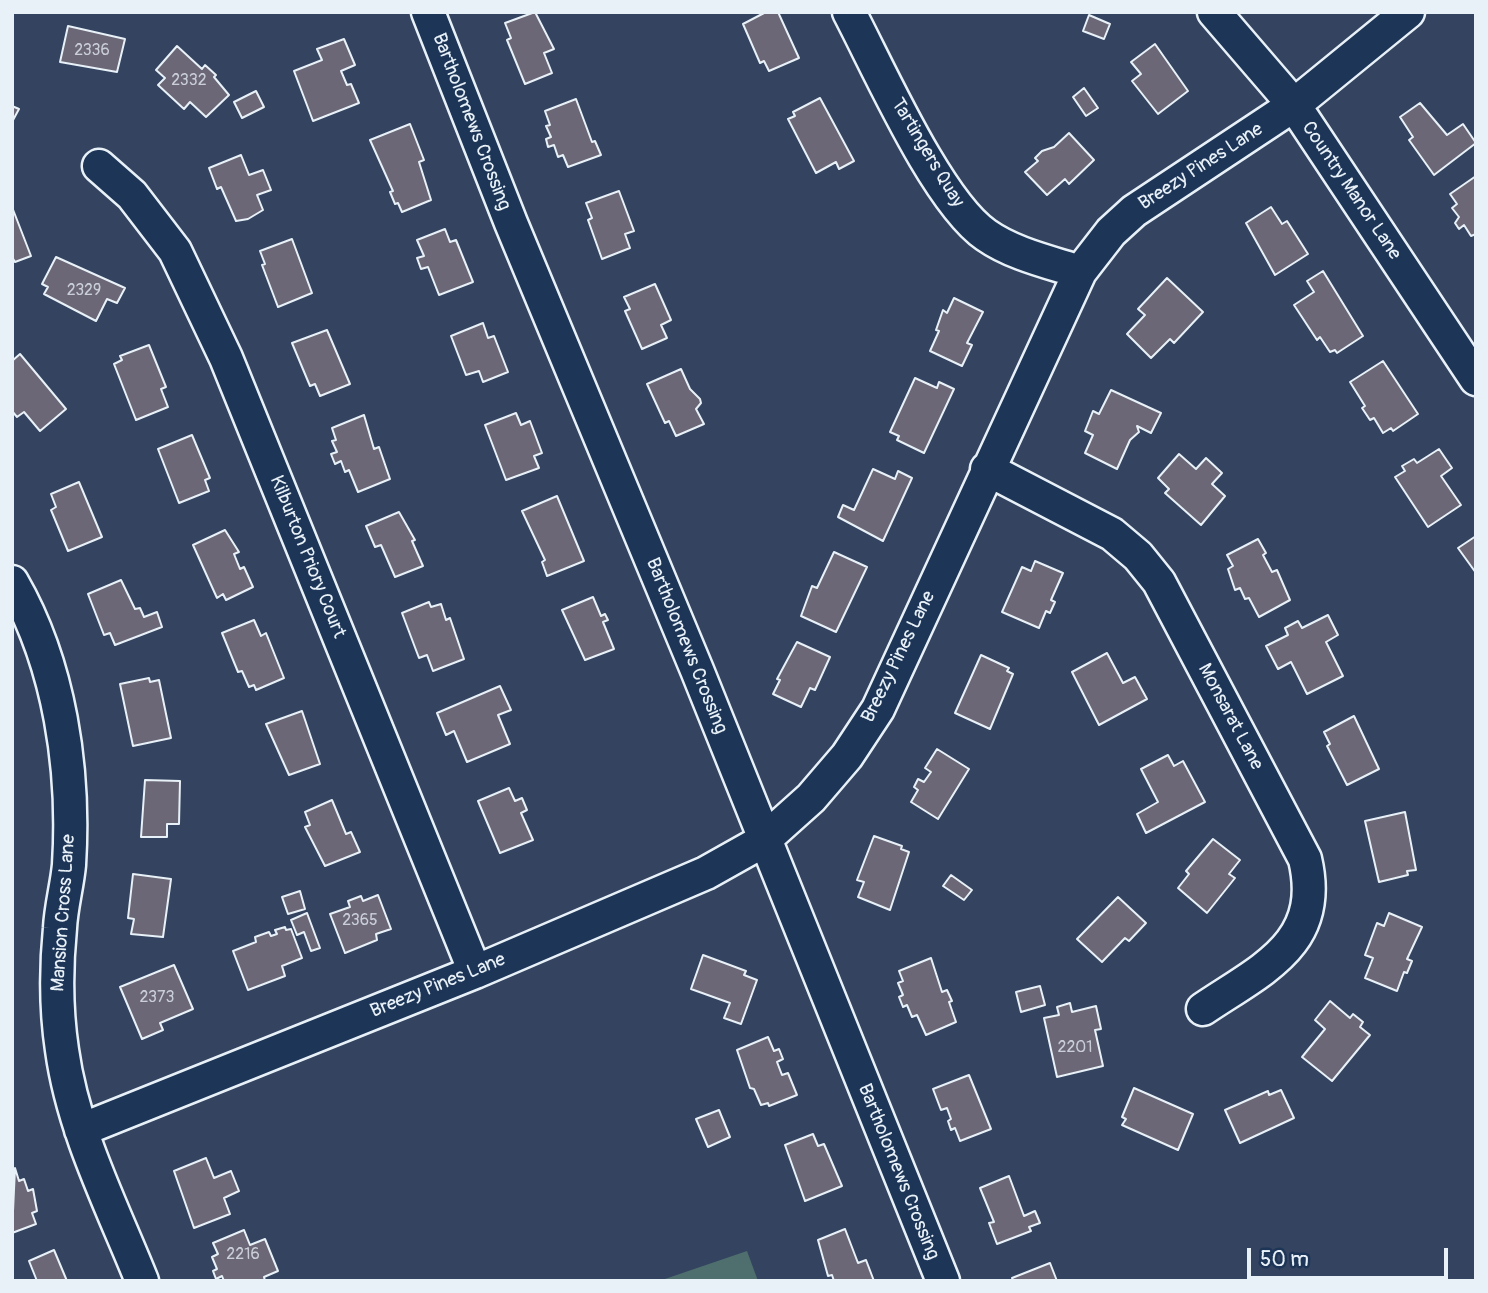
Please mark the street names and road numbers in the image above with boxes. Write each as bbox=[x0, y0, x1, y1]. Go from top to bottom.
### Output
street label: Bartholomews Crossing bbox=[427, 30, 515, 214]
street label: Tartingers Quay bbox=[886, 94, 968, 212]
street label: Country Manor Lane bbox=[1296, 117, 1406, 265]
street label: Breezy Pines Lane bbox=[1135, 118, 1267, 216]
street label: Kilburton Priory Court bbox=[264, 473, 350, 641]
street label: Bartholomews Crossing bbox=[640, 555, 732, 737]
street label: Breezy Pines Lane bbox=[857, 587, 941, 727]
street label: Monsarat Lane bbox=[1192, 660, 1268, 774]
street label: Mansion Cross Lane bbox=[47, 834, 81, 992]
street label: Breezy Pines Lane bbox=[367, 949, 509, 1023]
street label: Bartholomews Crossing bbox=[852, 1081, 944, 1263]

